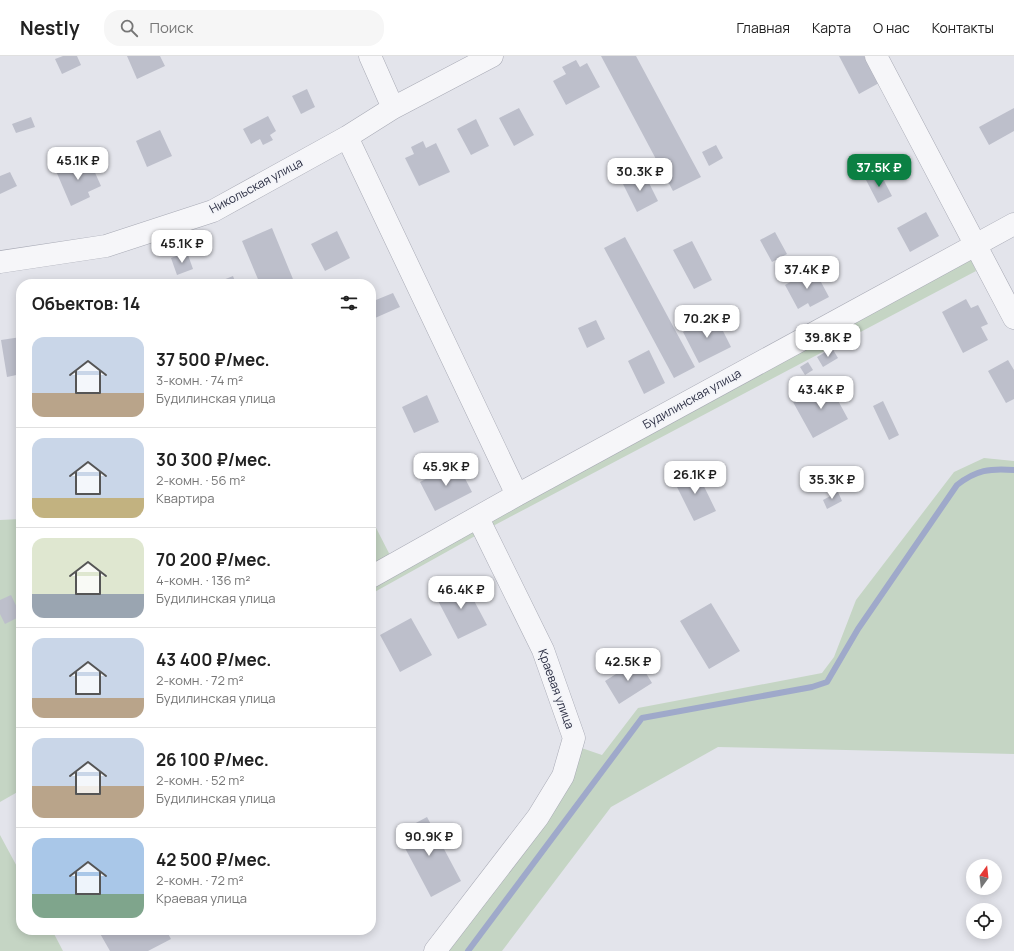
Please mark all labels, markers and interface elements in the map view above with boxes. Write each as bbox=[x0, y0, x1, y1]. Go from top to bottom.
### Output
search box bbox=[104, 10, 384, 46]
text: Nestly bbox=[20, 15, 80, 41]
icon: search bbox=[118, 17, 140, 39]
text: Поиск bbox=[150, 17, 193, 38]
text: Главная bbox=[737, 18, 790, 37]
text: Карта bbox=[812, 18, 851, 37]
text: О нас bbox=[873, 18, 910, 37]
text: Контакты bbox=[932, 18, 994, 37]
pin: 45.1K ₽ bbox=[41, 147, 115, 181]
text: 45.1K ₽ bbox=[56, 151, 100, 169]
street label: Никольская улица bbox=[206, 154, 305, 217]
pin: 37.5K ₽ bbox=[842, 154, 916, 188]
pin: 30.3K ₽ bbox=[603, 158, 677, 192]
text: 37.5K ₽ bbox=[856, 158, 902, 176]
text: 30.3K ₽ bbox=[616, 162, 664, 180]
pin: 45.1K ₽ bbox=[145, 230, 219, 264]
text: 45.1K ₽ bbox=[160, 234, 204, 252]
pin: 37.4K ₽ bbox=[770, 256, 844, 290]
text: 37.4K ₽ bbox=[784, 260, 830, 278]
text: Объектов: 14 bbox=[32, 292, 140, 315]
icon: filters bbox=[338, 292, 360, 314]
pin: 70.2K ₽ bbox=[670, 305, 744, 339]
text: 70.2K ₽ bbox=[684, 309, 730, 327]
pin: 39.8K ₽ bbox=[791, 324, 865, 358]
text: 39.8K ₽ bbox=[804, 328, 852, 346]
text: 37 500 ₽/мес. bbox=[156, 348, 270, 371]
icon: home bbox=[64, 353, 112, 401]
street label: Будилинская улица bbox=[639, 364, 744, 433]
text: 3-комн. · 74 m² bbox=[156, 371, 243, 389]
pin: 43.4K ₽ bbox=[784, 376, 858, 410]
text: 43.4K ₽ bbox=[798, 380, 844, 398]
text: Будилинская улица bbox=[156, 389, 276, 407]
text: 30 300 ₽/мес. bbox=[156, 448, 272, 471]
pin: 45.9K ₽ bbox=[409, 453, 483, 487]
icon: home bbox=[64, 454, 112, 502]
text: 45.9K ₽ bbox=[422, 457, 470, 475]
pin: 26.1K ₽ bbox=[658, 461, 732, 495]
text: 26.1K ₽ bbox=[673, 465, 717, 483]
pin: 35.3K ₽ bbox=[795, 466, 869, 500]
text: 35.3K ₽ bbox=[809, 470, 855, 488]
text: 2-комн. · 56 m² bbox=[156, 471, 245, 489]
text: Квартира bbox=[156, 489, 215, 507]
text: 70 200 ₽/мес. bbox=[156, 548, 271, 571]
icon: home bbox=[64, 554, 112, 602]
text: 4-комн. · 136 m² bbox=[156, 571, 250, 589]
pin: 46.4K ₽ bbox=[424, 576, 498, 610]
text: 46.4K ₽ bbox=[437, 580, 485, 598]
text: Будилинская улица bbox=[156, 589, 276, 607]
street label: Краевая улица bbox=[534, 646, 579, 731]
text: 43 400 ₽/мес. bbox=[156, 648, 271, 671]
pin: 42.5K ₽ bbox=[591, 648, 665, 682]
text: 42.5K ₽ bbox=[605, 652, 651, 670]
icon: home bbox=[64, 654, 112, 702]
text: 2-комн. · 72 m² bbox=[156, 671, 244, 689]
text: Будилинская улица bbox=[156, 689, 276, 707]
text: 26 100 ₽/мес. bbox=[156, 748, 269, 771]
icon: home bbox=[64, 754, 112, 802]
text: 2-комн. · 52 m² bbox=[156, 771, 244, 789]
text: Будилинская улица bbox=[156, 789, 276, 807]
pin: 90.9K ₽ bbox=[392, 823, 466, 857]
text: 90.9K ₽ bbox=[405, 827, 453, 845]
text: 42 500 ₽/мес. bbox=[156, 848, 271, 871]
icon: home bbox=[64, 854, 112, 902]
north arrow bbox=[966, 859, 1002, 895]
map controls bbox=[966, 859, 1002, 939]
text: 2-комн. · 72 m² bbox=[156, 871, 244, 889]
text: Краевая улица bbox=[156, 889, 247, 907]
button: locate bbox=[966, 903, 1002, 939]

